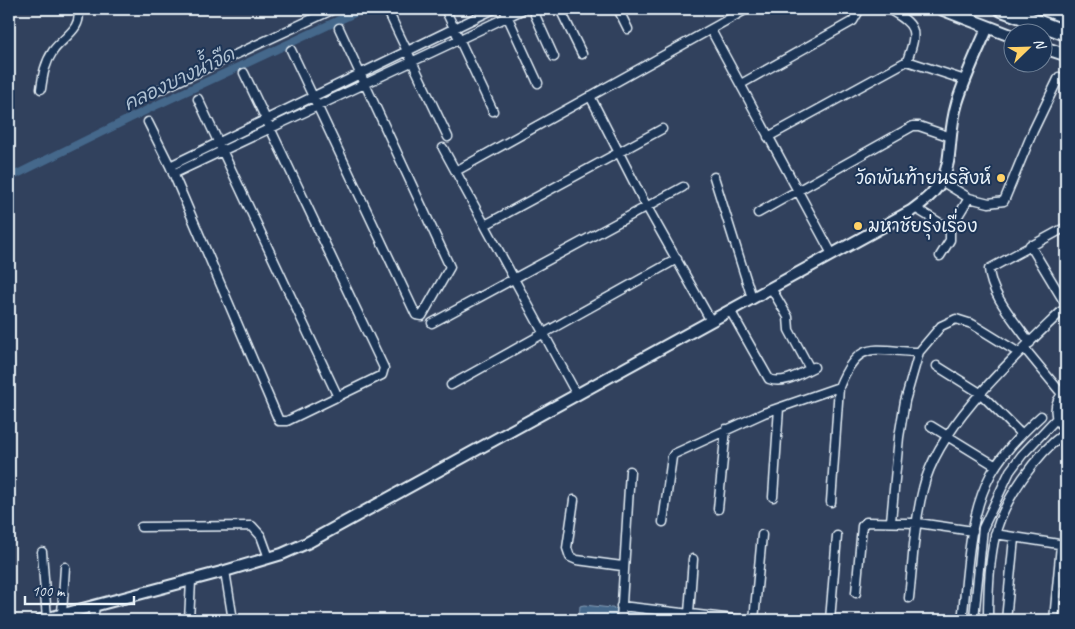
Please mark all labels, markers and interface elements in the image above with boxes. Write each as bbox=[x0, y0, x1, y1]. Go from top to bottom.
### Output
north arrow bbox=[1002, 22, 1052, 72]
water label: คลองบางน้ำจืด bbox=[117, 36, 239, 116]
text: N bbox=[1030, 36, 1050, 53]
place label: วัดพันท้ายนรสิงห์ bbox=[855, 165, 991, 189]
marker: วัดพันท้ายนรสิงห์ bbox=[995, 172, 1007, 184]
place label: มหาชัยรุ่งเรื่อง bbox=[868, 208, 977, 240]
marker: มหาชัยรุ่งเรื่อง bbox=[852, 220, 864, 232]
scale bar bbox=[25, 574, 134, 606]
text: 100 m bbox=[32, 582, 66, 601]

